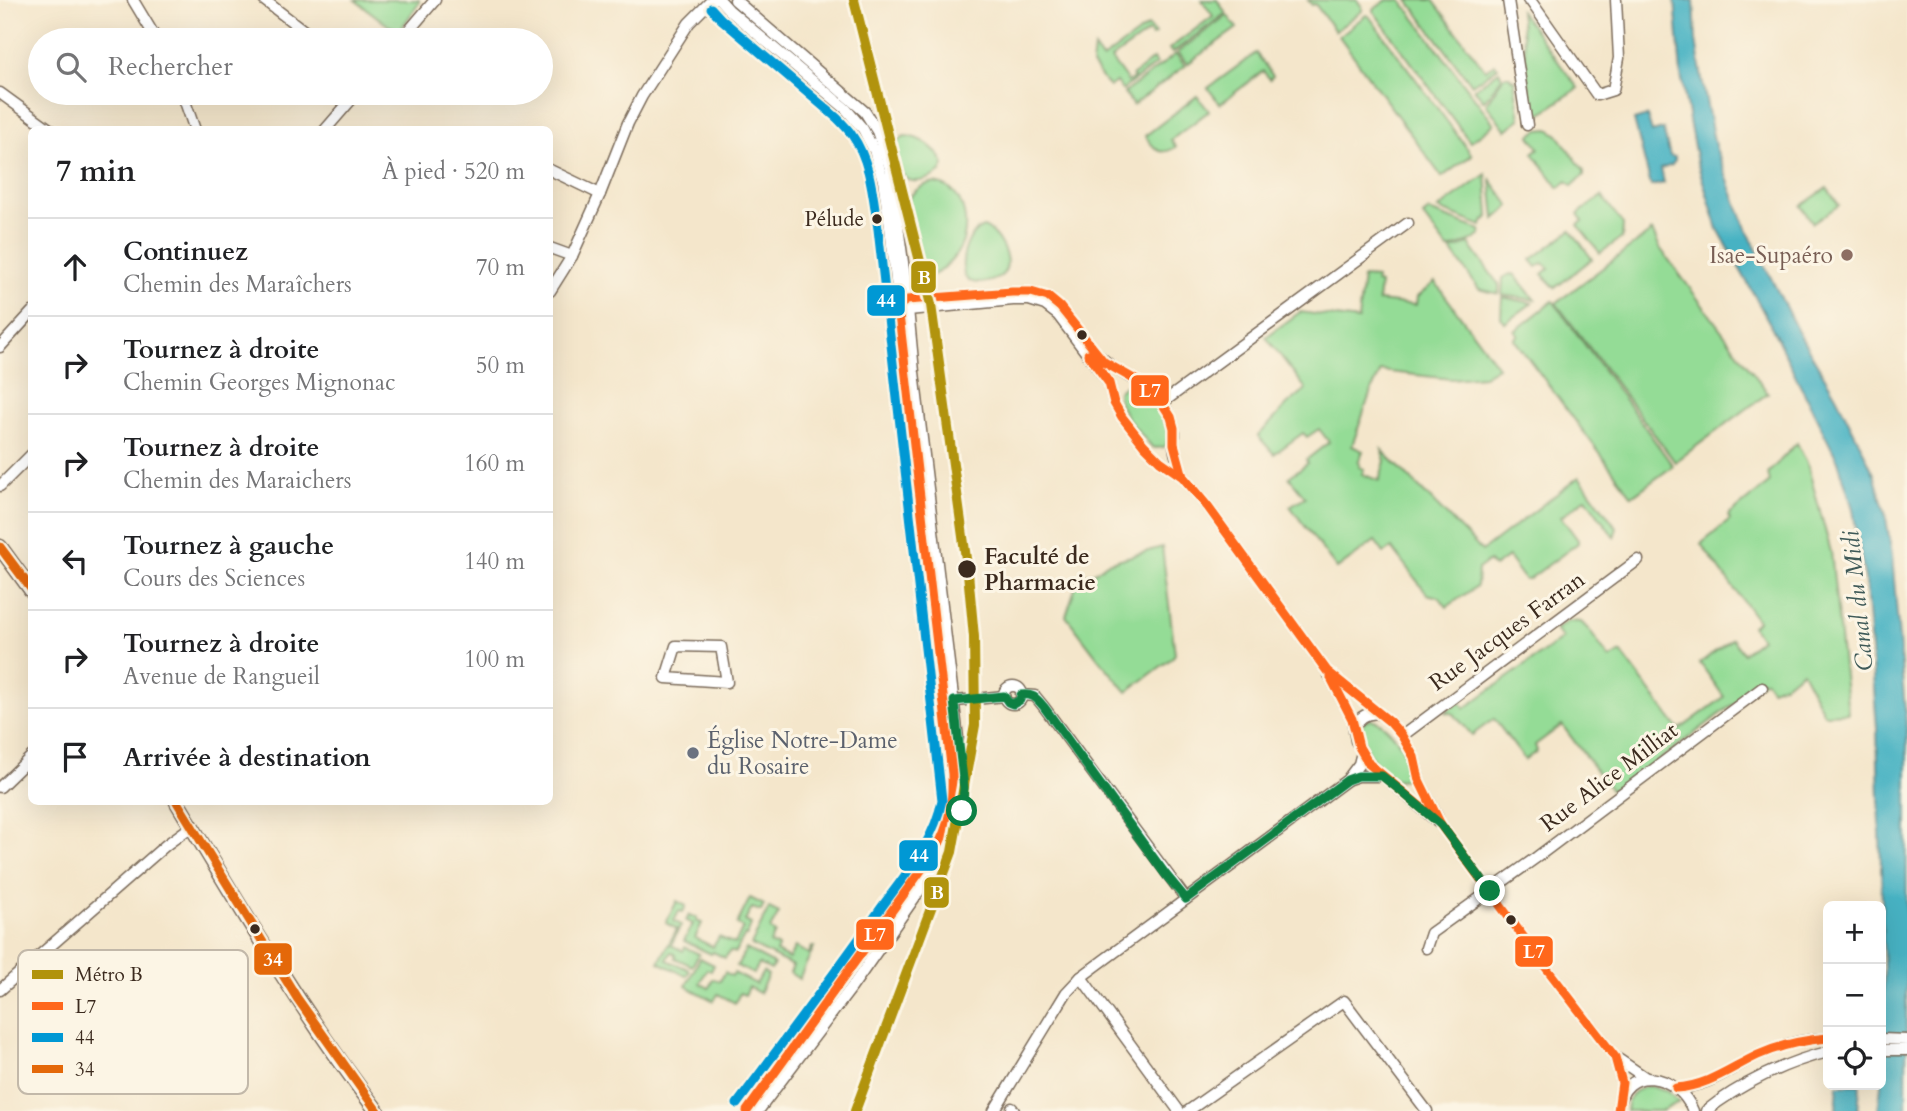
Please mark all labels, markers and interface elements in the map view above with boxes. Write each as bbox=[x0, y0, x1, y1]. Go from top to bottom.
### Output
search box bbox=[28, 28, 553, 105]
icon: search bbox=[52, 48, 90, 86]
text: Rechercher bbox=[108, 49, 233, 84]
text: 7 min bbox=[56, 151, 136, 192]
text: À pied · 520 m bbox=[382, 156, 525, 187]
place label: Pélude bbox=[804, 205, 864, 234]
marker: Pélude bbox=[870, 212, 884, 226]
text: Continuez bbox=[123, 234, 248, 269]
place label: Isae-Supaéro bbox=[1709, 240, 1833, 271]
marker: Isae-Supaéro bbox=[1839, 247, 1855, 263]
icon: ahead bbox=[56, 248, 94, 286]
text: 70 m bbox=[476, 252, 525, 283]
line badge: B bbox=[910, 260, 937, 294]
text: B bbox=[917, 265, 931, 291]
text: Chemin des Maraîchers bbox=[123, 269, 352, 300]
line badge: 44 bbox=[866, 284, 906, 317]
text: 44 bbox=[876, 288, 896, 314]
unlabelled marker bbox=[1075, 328, 1089, 342]
text: Tournez à droite bbox=[123, 332, 319, 367]
icon: right bbox=[56, 346, 94, 384]
text: 50 m bbox=[476, 350, 525, 381]
text: Chemin Georges Mignonac bbox=[123, 367, 396, 398]
line badge: L7 bbox=[1130, 374, 1170, 407]
text: L7 bbox=[1139, 378, 1161, 404]
text: Tournez à droite bbox=[123, 430, 319, 465]
icon: right bbox=[56, 444, 94, 482]
text: 160 m bbox=[464, 448, 525, 479]
text: Chemin des Maraichers bbox=[123, 465, 351, 496]
text: Tournez à gauche bbox=[123, 528, 334, 563]
water label: Canal du Midi bbox=[1834, 529, 1882, 673]
place label: Faculté de Pharmacie bbox=[984, 541, 1096, 598]
icon: left bbox=[56, 542, 94, 580]
text: 140 m bbox=[464, 546, 525, 577]
marker: Faculté de Pharmacie bbox=[956, 558, 978, 580]
text: Cours des Sciences bbox=[123, 563, 305, 594]
street label: Rue Jacques Farran bbox=[1423, 564, 1591, 698]
text: Tournez à droite bbox=[123, 626, 319, 661]
icon: right bbox=[56, 640, 94, 678]
text: 100 m bbox=[464, 644, 525, 675]
text: Avenue de Rangueil bbox=[123, 661, 320, 692]
street label: Rue Alice Milliat bbox=[1534, 715, 1684, 839]
place label: Église Notre-Dame du Rosaire bbox=[707, 725, 898, 782]
icon: arrive bbox=[56, 738, 94, 776]
text: Arrivée à destination bbox=[123, 740, 371, 775]
marker: Église Notre-Dame du Rosaire bbox=[685, 745, 701, 761]
route start bbox=[946, 795, 977, 826]
line badge: 44 bbox=[898, 839, 939, 872]
text: 44 bbox=[909, 843, 929, 869]
route end bbox=[1474, 875, 1505, 906]
line badge: B bbox=[923, 876, 950, 909]
text: B bbox=[930, 880, 944, 906]
map controls bbox=[1823, 901, 1886, 1090]
button: + bbox=[1823, 901, 1886, 964]
unlabelled marker bbox=[1504, 913, 1518, 927]
line badge: L7 bbox=[855, 918, 895, 951]
unlabelled marker bbox=[248, 922, 262, 936]
text: L7 bbox=[864, 922, 886, 948]
line badge: L7 bbox=[1514, 935, 1554, 968]
text: L7 bbox=[1523, 939, 1545, 965]
line badge: 34 bbox=[253, 942, 293, 976]
text: 34 bbox=[263, 947, 283, 973]
legend bbox=[18, 950, 248, 1094]
text: Métro B bbox=[75, 962, 143, 988]
button: − bbox=[1823, 964, 1886, 1027]
text: L7 bbox=[75, 994, 96, 1020]
text: 44 bbox=[75, 1025, 95, 1051]
button: locate bbox=[1823, 1027, 1886, 1090]
text: 34 bbox=[75, 1057, 95, 1083]

